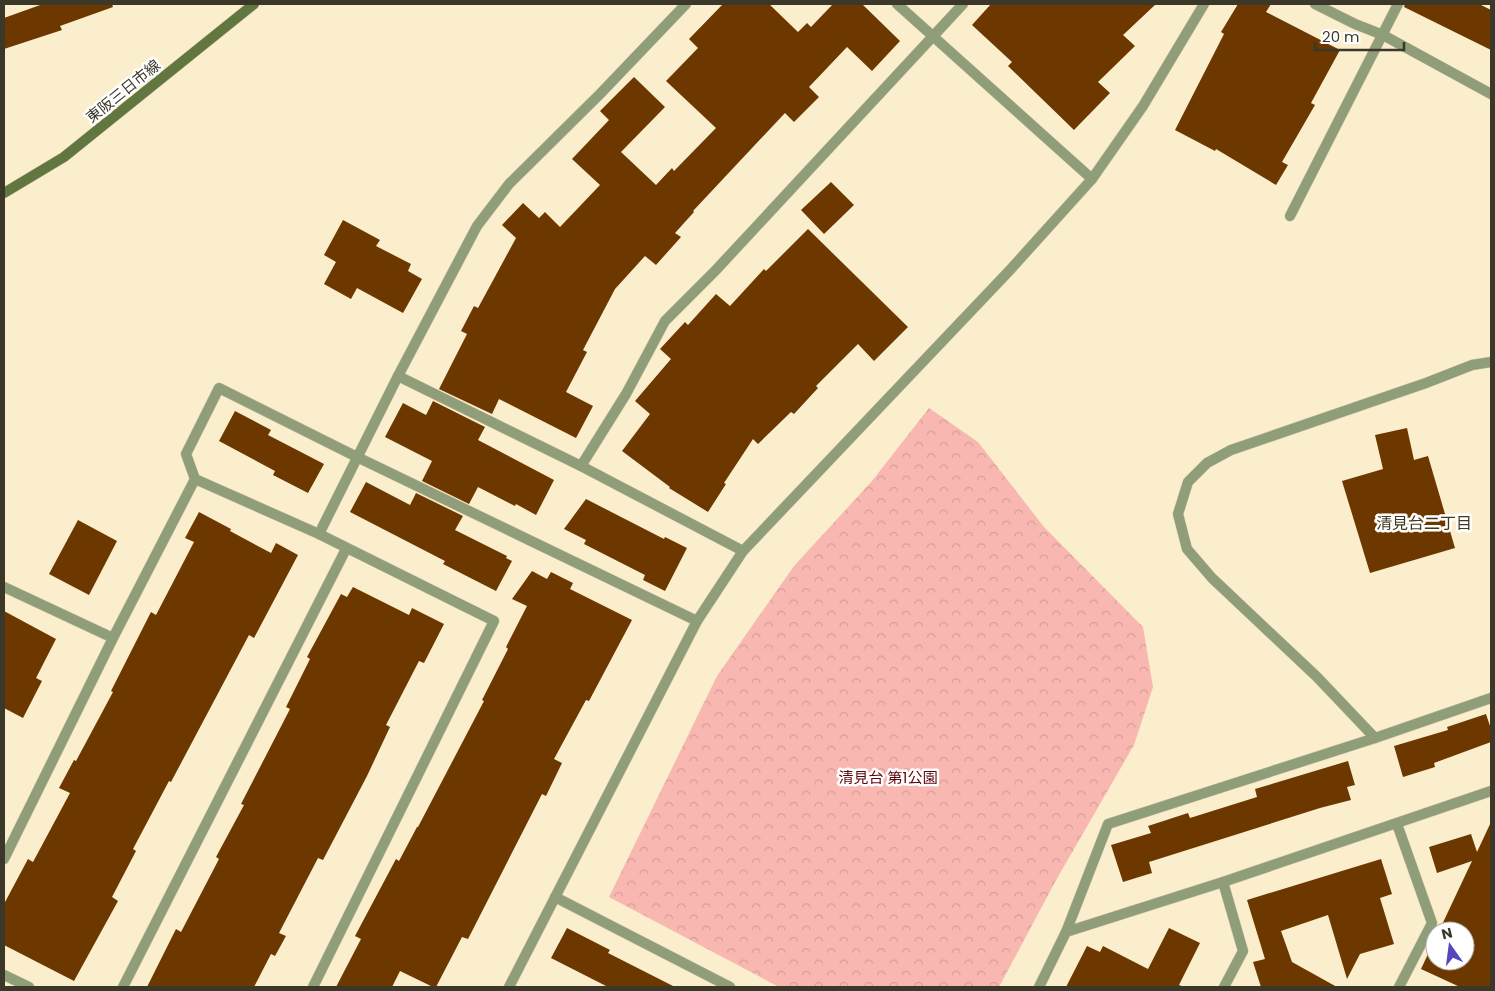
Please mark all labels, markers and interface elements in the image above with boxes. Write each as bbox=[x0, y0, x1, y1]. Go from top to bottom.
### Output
scale bar bbox=[1315, 20, 1404, 52]
text: 20 m bbox=[1322, 26, 1360, 47]
street label: 東阪三日市線 bbox=[81, 55, 165, 127]
district label: 清見台二丁目 bbox=[1376, 512, 1472, 535]
park label: 清見台 第1公園 bbox=[839, 767, 937, 788]
north arrow bbox=[1425, 921, 1475, 971]
text: N bbox=[1439, 922, 1454, 944]

